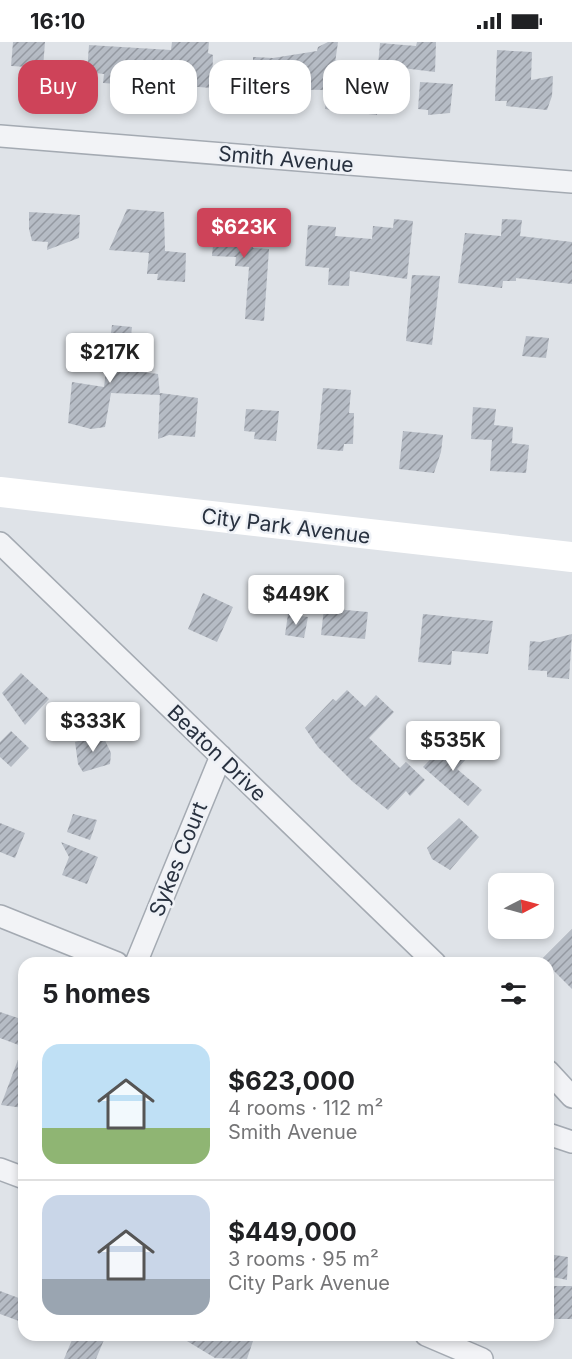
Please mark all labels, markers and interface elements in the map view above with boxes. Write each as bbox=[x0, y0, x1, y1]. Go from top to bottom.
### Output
text: 16:10 bbox=[30, 8, 85, 34]
chip: Buy bbox=[18, 60, 98, 114]
chip: Rent bbox=[110, 60, 197, 114]
chip: Filters bbox=[209, 60, 311, 114]
chip: New bbox=[323, 60, 410, 114]
street label: Smith Avenue bbox=[217, 141, 355, 177]
pin: $623K bbox=[202, 208, 286, 259]
text: $623K bbox=[211, 215, 277, 239]
pin: $217K bbox=[68, 333, 152, 384]
text: $217K bbox=[80, 340, 140, 364]
street label: City Park Avenue bbox=[200, 503, 372, 549]
pin: $449K bbox=[254, 575, 338, 626]
text: $449K bbox=[262, 582, 330, 606]
street label: Beaton Drive bbox=[162, 700, 272, 806]
pin: $333K bbox=[51, 702, 135, 753]
text: $333K bbox=[60, 709, 126, 733]
pin: $535K bbox=[411, 721, 495, 772]
text: $535K bbox=[420, 728, 486, 752]
street label: Sykes Court bbox=[144, 798, 212, 920]
north arrow bbox=[488, 873, 554, 939]
map controls bbox=[488, 873, 554, 939]
icon: filters bbox=[497, 977, 530, 1010]
text: 5 homes bbox=[42, 978, 151, 1009]
text: $623,000 bbox=[228, 1065, 355, 1096]
icon: home bbox=[90, 1068, 162, 1140]
text: 4 rooms · 112 m² bbox=[228, 1096, 383, 1120]
text: Smith Avenue bbox=[228, 1120, 357, 1144]
text: $449,000 bbox=[228, 1216, 357, 1247]
icon: home bbox=[90, 1219, 162, 1291]
text: 3 rooms · 95 m² bbox=[228, 1247, 379, 1271]
text: City Park Avenue bbox=[228, 1271, 390, 1295]

